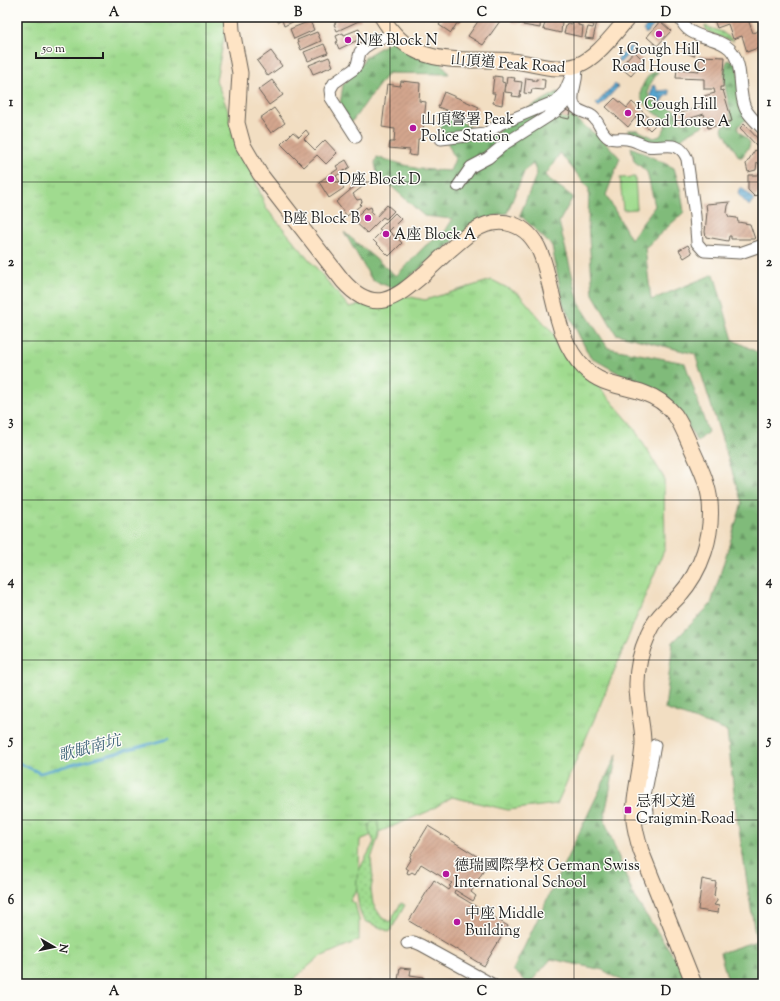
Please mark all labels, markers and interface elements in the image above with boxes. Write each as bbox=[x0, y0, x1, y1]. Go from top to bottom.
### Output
text: A bbox=[109, 4, 120, 22]
text: B bbox=[294, 4, 303, 22]
text: C bbox=[477, 4, 487, 22]
text: D bbox=[661, 4, 671, 22]
marker: 1 Gough Hill Road House C bbox=[654, 29, 664, 39]
place label: N座 Block N bbox=[356, 31, 438, 52]
scale bar bbox=[36, 34, 103, 60]
marker: N座 Block N bbox=[343, 35, 353, 45]
text: 50 m bbox=[41, 40, 65, 58]
place label: 1 Gough Hill Road House C bbox=[612, 40, 706, 78]
street label: 山頂道 Peak Road bbox=[450, 50, 567, 79]
text: 1 bbox=[9, 94, 14, 112]
text: 1 bbox=[767, 94, 772, 112]
place label: 1 Gough Hill Road House A bbox=[636, 95, 730, 133]
marker: 1 Gough Hill Road House A bbox=[623, 108, 633, 118]
place label: 山頂警署 Peak Police Station bbox=[421, 110, 514, 148]
marker: 山頂警署 Peak Police Station bbox=[408, 123, 418, 133]
place label: D座 Block D bbox=[339, 170, 421, 191]
marker: D座 Block D bbox=[326, 174, 336, 184]
place label: B座 Block B bbox=[283, 209, 361, 230]
marker: B座 Block B bbox=[363, 213, 373, 223]
place label: A座 Block A bbox=[394, 225, 476, 246]
marker: A座 Block A bbox=[381, 229, 391, 239]
text: 2 bbox=[8, 254, 15, 272]
text: 2 bbox=[766, 254, 773, 272]
text: 3 bbox=[8, 413, 14, 431]
text: 3 bbox=[766, 413, 772, 431]
text: 4 bbox=[7, 573, 15, 591]
text: 4 bbox=[765, 573, 773, 591]
water label: 歌賦南坑 bbox=[56, 730, 125, 769]
text: 5 bbox=[8, 732, 14, 750]
text: 5 bbox=[766, 732, 772, 750]
place label: 忌利文道 Craigmin Road bbox=[636, 792, 735, 830]
marker: 忌利文道 Craigmin Road bbox=[623, 805, 633, 815]
place label: 德瑞國際學校 German Swiss International School bbox=[454, 856, 640, 894]
marker: 德瑞國際學校 German Swiss International School bbox=[441, 869, 451, 879]
text: 6 bbox=[8, 892, 15, 910]
text: 6 bbox=[766, 892, 773, 910]
place label: 中座 Middle Building bbox=[465, 904, 544, 942]
marker: 中座 Middle Building bbox=[452, 917, 462, 927]
north arrow bbox=[34, 927, 74, 967]
text: N bbox=[54, 942, 72, 954]
text: A bbox=[109, 983, 120, 1001]
text: B bbox=[294, 983, 303, 1001]
text: C bbox=[477, 983, 487, 1001]
text: D bbox=[661, 983, 671, 1001]

